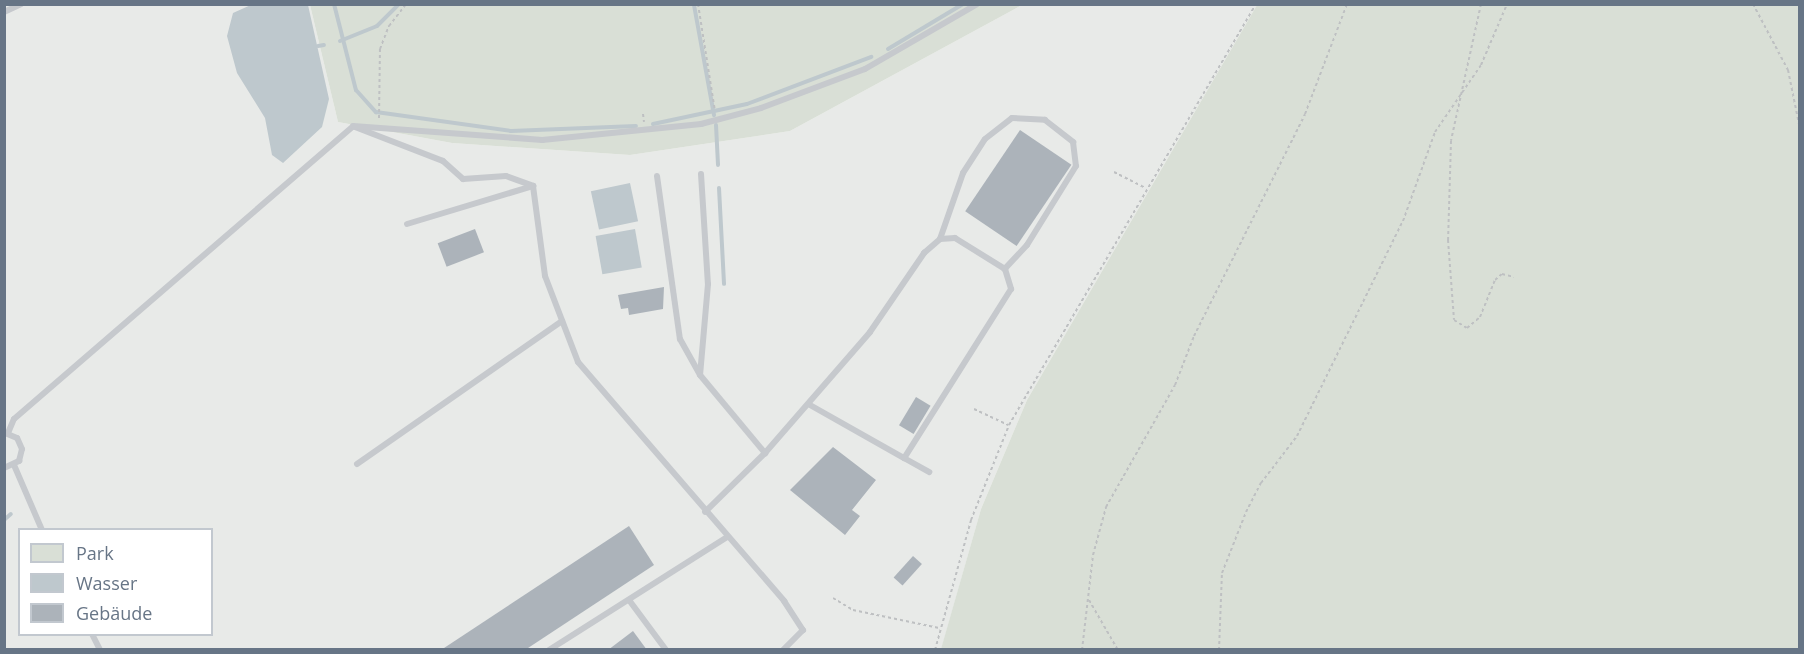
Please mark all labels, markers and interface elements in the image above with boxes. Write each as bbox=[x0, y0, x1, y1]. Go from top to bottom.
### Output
legend bbox=[18, 528, 213, 636]
text: Park bbox=[76, 541, 114, 565]
text: Wasser bbox=[76, 571, 137, 595]
text: Gebäude bbox=[76, 601, 152, 625]

